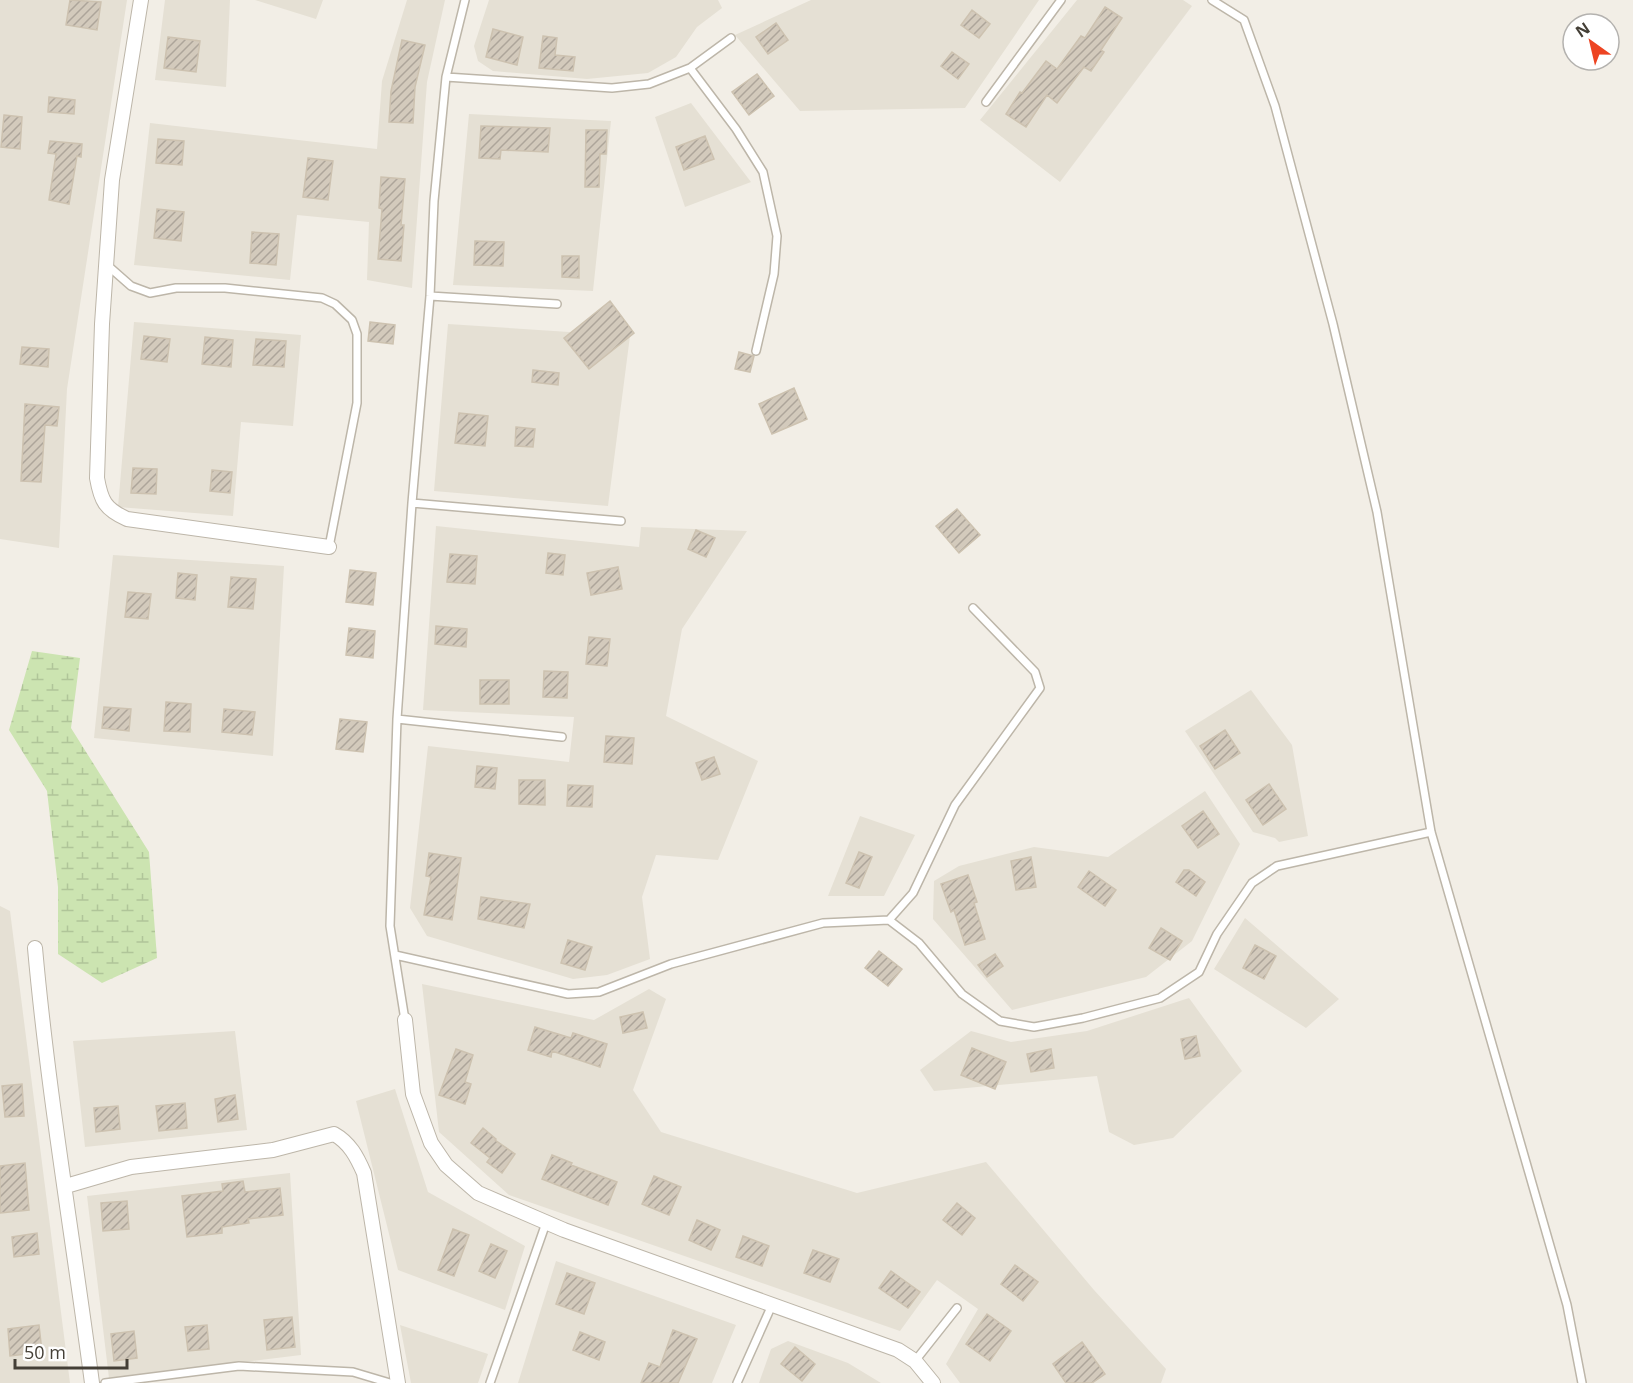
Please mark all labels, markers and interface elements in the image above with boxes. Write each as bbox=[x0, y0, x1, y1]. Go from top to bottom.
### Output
north arrow bbox=[1561, 12, 1621, 72]
text: N bbox=[1571, 17, 1594, 42]
scale bar bbox=[15, 1332, 128, 1370]
text: 50 m bbox=[24, 1340, 66, 1364]

